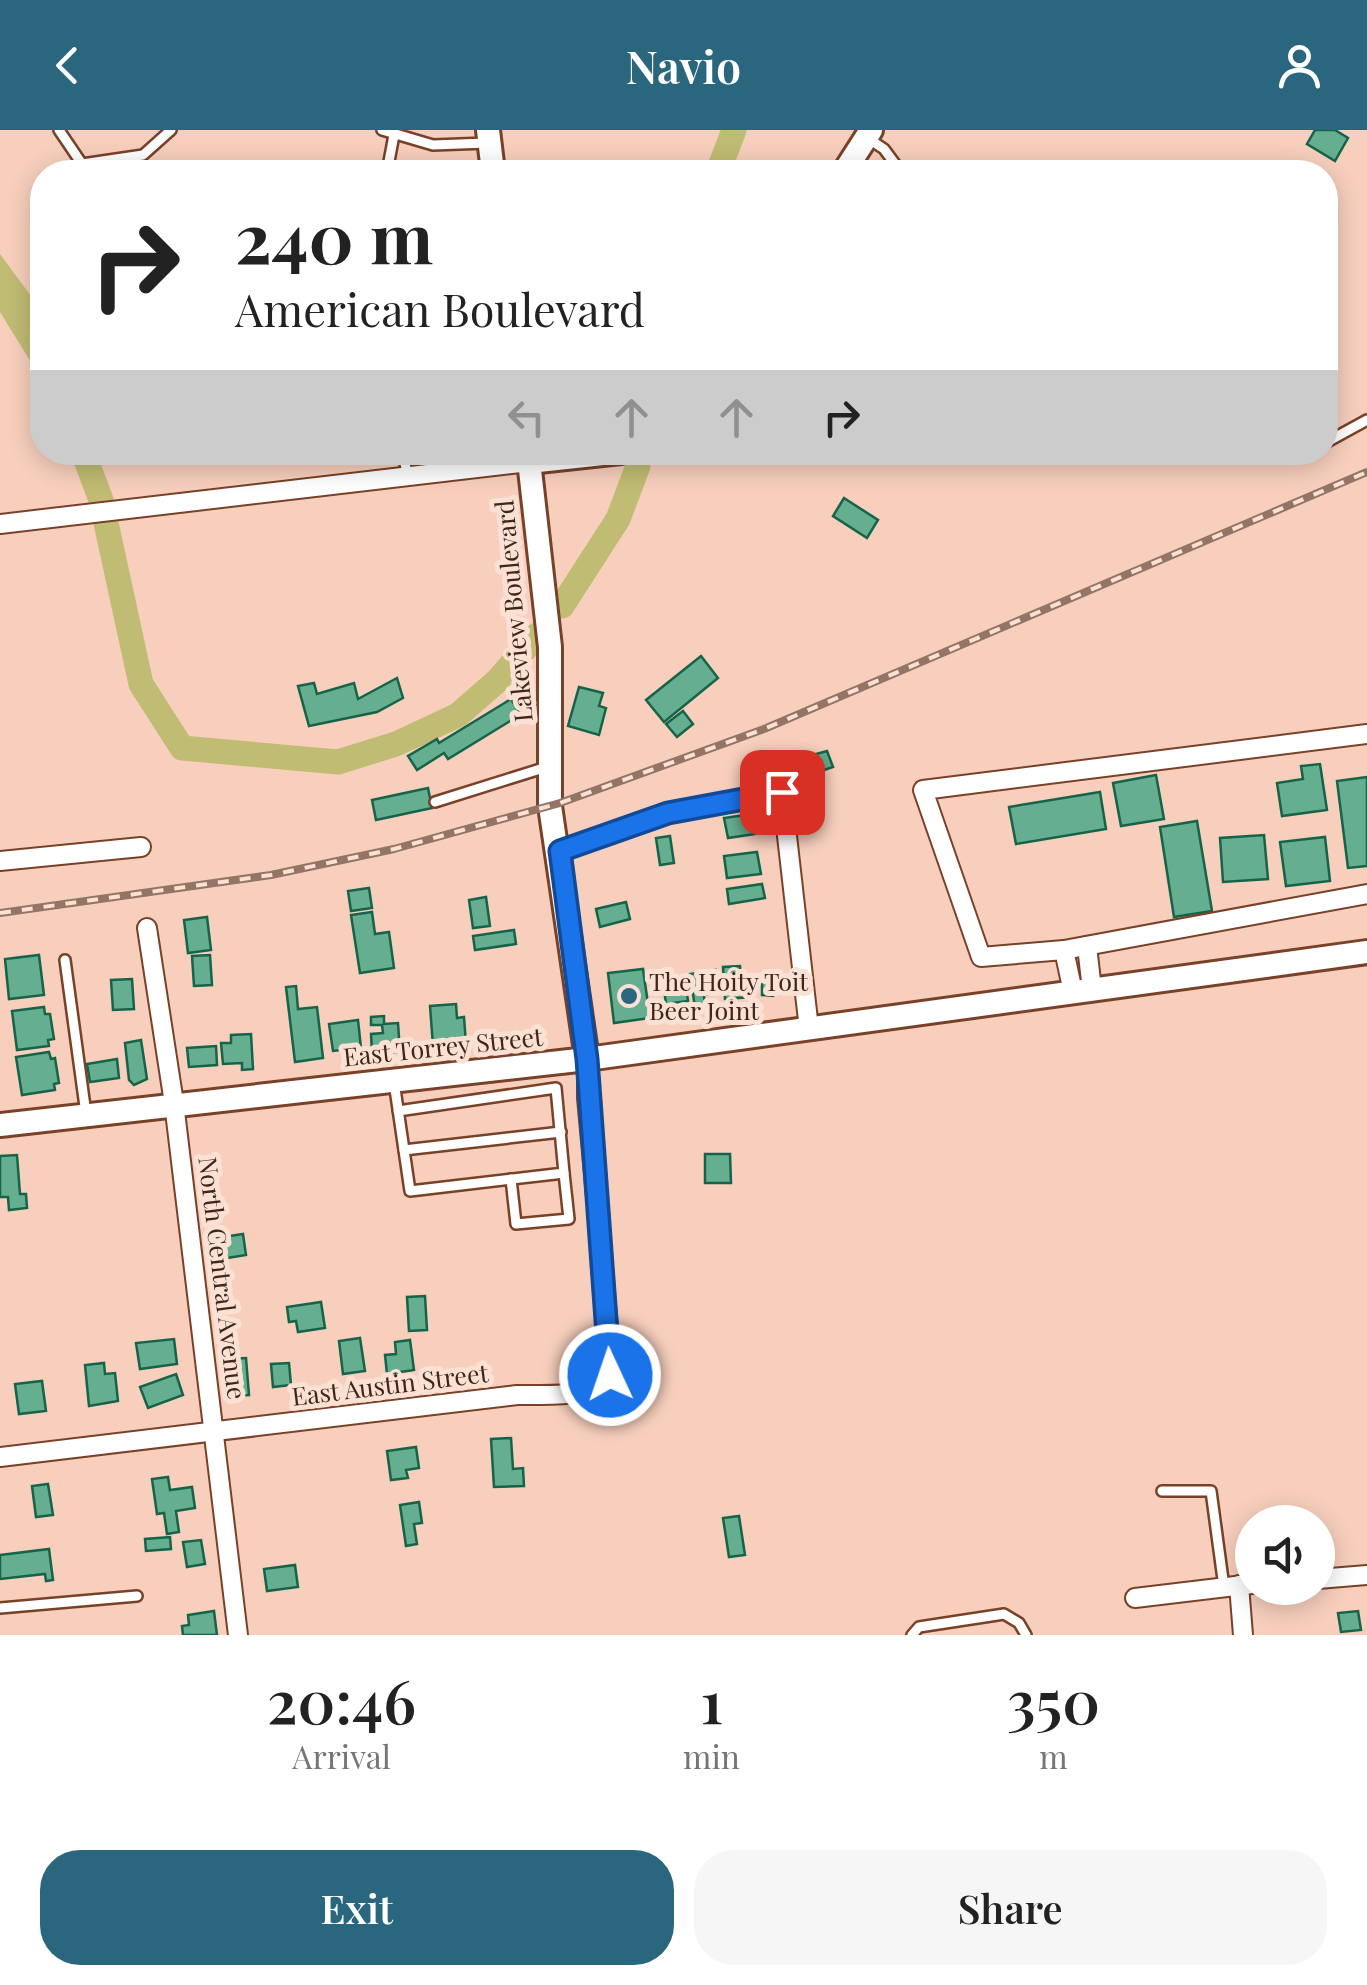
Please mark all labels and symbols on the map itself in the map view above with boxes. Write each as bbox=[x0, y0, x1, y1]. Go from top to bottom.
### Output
street label: Lakeview Boulevard bbox=[486, 499, 539, 723]
pin bbox=[740, 750, 825, 835]
place label: The Hoity Toit Beer Joint bbox=[649, 964, 809, 1026]
marker: The Hoity Toit Beer Joint bbox=[618, 985, 640, 1007]
street label: East Torrey Street bbox=[341, 1019, 545, 1072]
street label: North Central Avenue bbox=[192, 1155, 255, 1401]
position arrow bbox=[558, 1323, 662, 1427]
street label: East Austin Street bbox=[290, 1355, 491, 1412]

